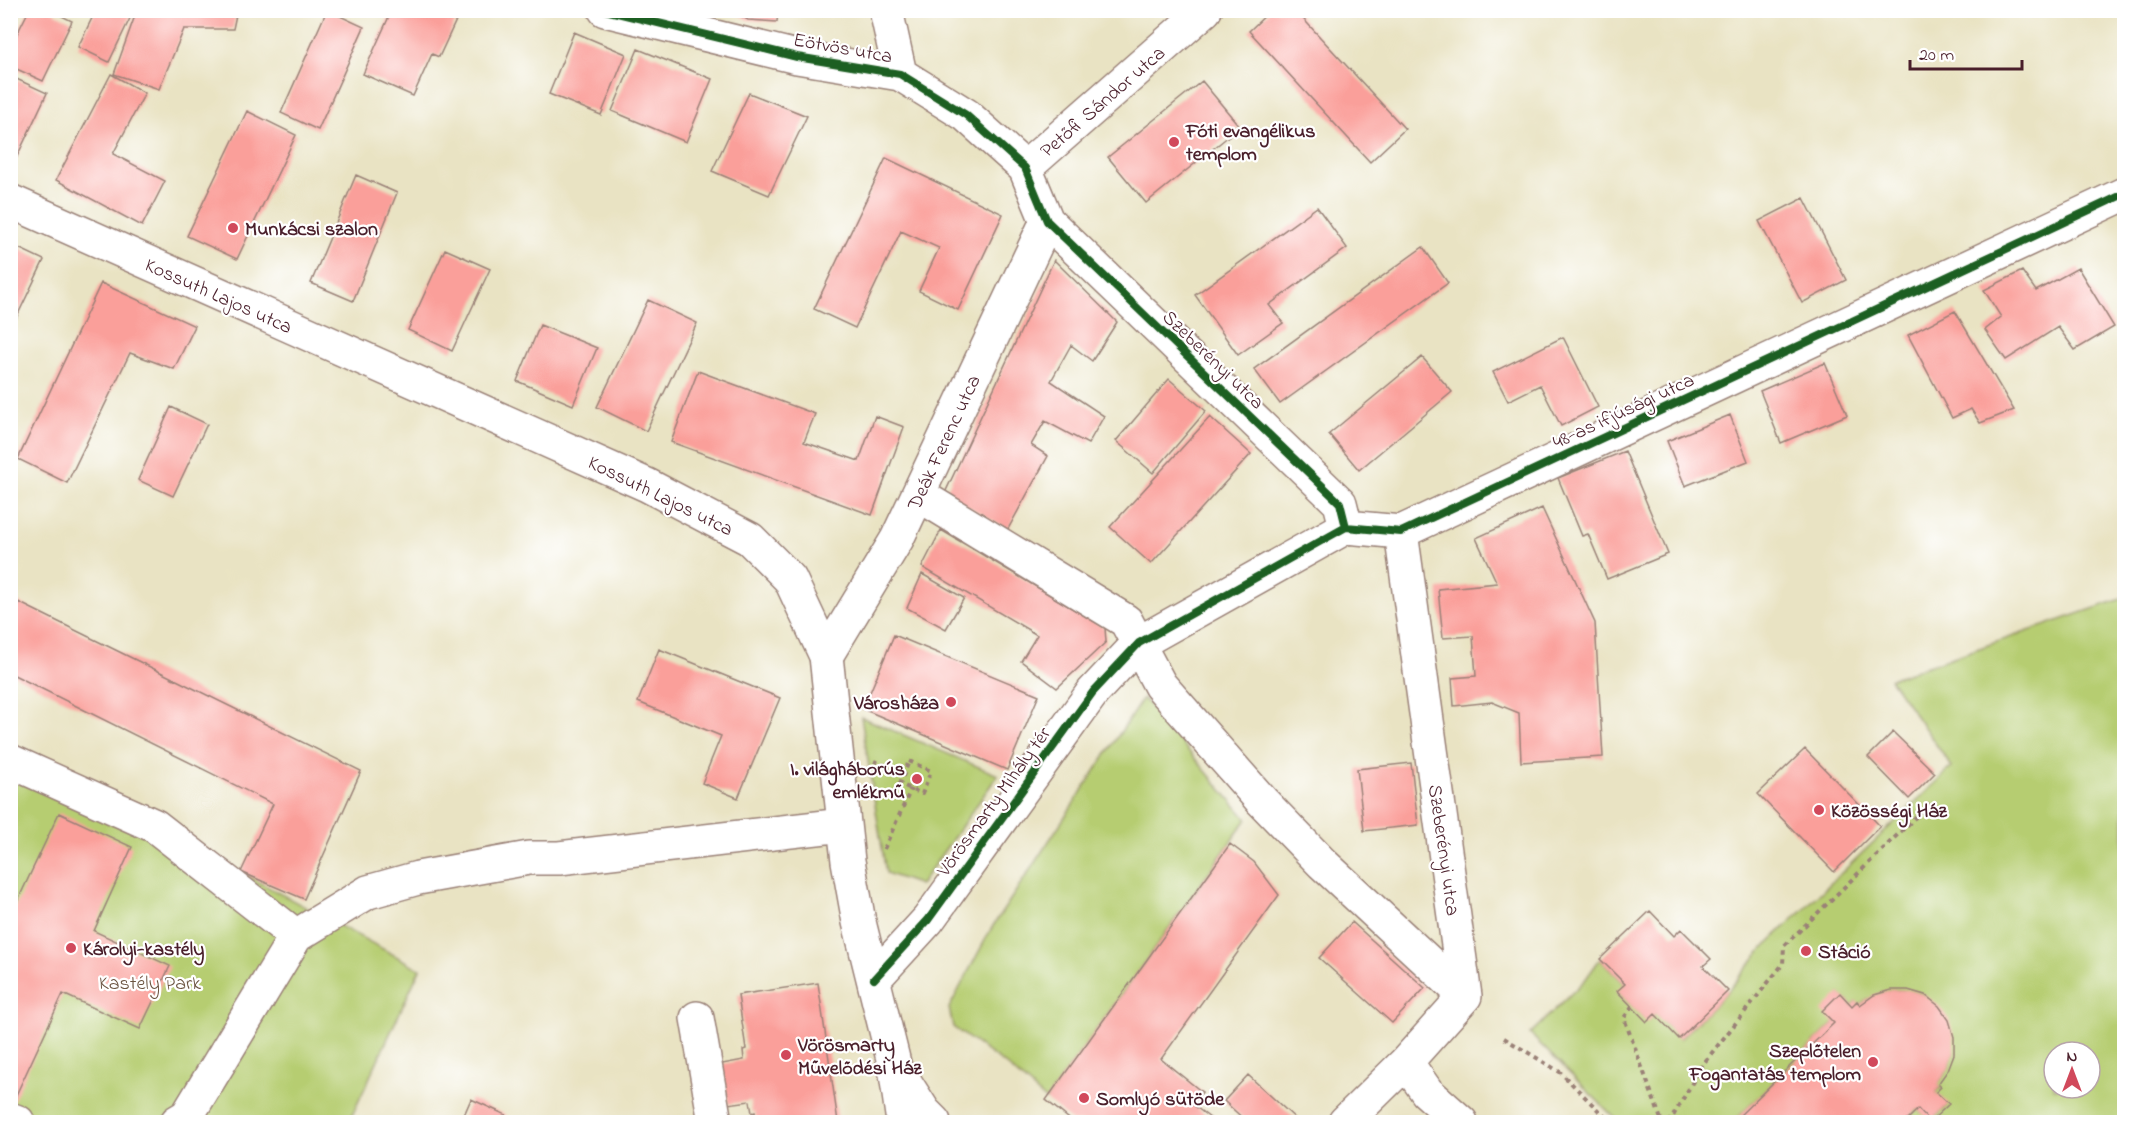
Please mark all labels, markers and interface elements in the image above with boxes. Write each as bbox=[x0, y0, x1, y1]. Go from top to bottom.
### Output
street label: Eötvös utca bbox=[791, 26, 894, 72]
scale bar bbox=[1910, 33, 2022, 71]
street label: Petőfi Sándor utca bbox=[1035, 40, 1173, 166]
text: 20 m bbox=[1919, 43, 1954, 69]
place label: Fóti evangélikus templom bbox=[1185, 118, 1315, 170]
marker: Fóti evangélikus templom bbox=[1167, 135, 1181, 149]
place label: Munkácsi szalon bbox=[245, 216, 378, 245]
marker: Munkácsi szalon bbox=[226, 221, 240, 235]
street label: Kossuth Lajos utca bbox=[140, 252, 296, 343]
street label: Szeberényi utca bbox=[1155, 304, 1270, 417]
street label: 48-as ifjúsági utca bbox=[1549, 367, 1700, 459]
street label: Deák Ferenc utca bbox=[901, 371, 989, 516]
street label: Kossuth Lajos utca bbox=[582, 449, 738, 545]
place label: Városháza bbox=[853, 690, 939, 719]
marker: Városháza bbox=[944, 695, 958, 709]
street label: Vörösmarty Mihály tér bbox=[930, 721, 1060, 884]
place label: I. világháborús emlékmű bbox=[790, 756, 905, 808]
marker: I. világháborús emlékmű bbox=[910, 772, 924, 786]
street label: Szeberényi utca bbox=[1419, 783, 1466, 918]
place label: Közösségi Ház bbox=[1831, 798, 1948, 828]
marker: Közösségi Ház bbox=[1812, 803, 1826, 817]
place label: Károlyi-kastély bbox=[83, 936, 204, 966]
place label: Stáció bbox=[1818, 939, 1871, 968]
marker: Károlyi-kastély bbox=[64, 941, 78, 955]
marker: Stáció bbox=[1799, 944, 1813, 958]
park label: Kastély Park bbox=[99, 970, 201, 999]
place label: Vörösmarty Művelődési Ház bbox=[797, 1032, 922, 1084]
place label: Szeplőtelen Fogantatás templom bbox=[1688, 1038, 1861, 1091]
north arrow bbox=[2042, 1040, 2102, 1100]
text: N bbox=[2067, 1045, 2078, 1069]
marker: Vörösmarty Művelődési Ház bbox=[779, 1048, 793, 1062]
marker: Szeplőtelen Fogantatás templom bbox=[1866, 1055, 1880, 1069]
place label: Somlyó sütöde bbox=[1096, 1086, 1225, 1116]
marker: Somlyó sütöde bbox=[1077, 1091, 1091, 1105]

